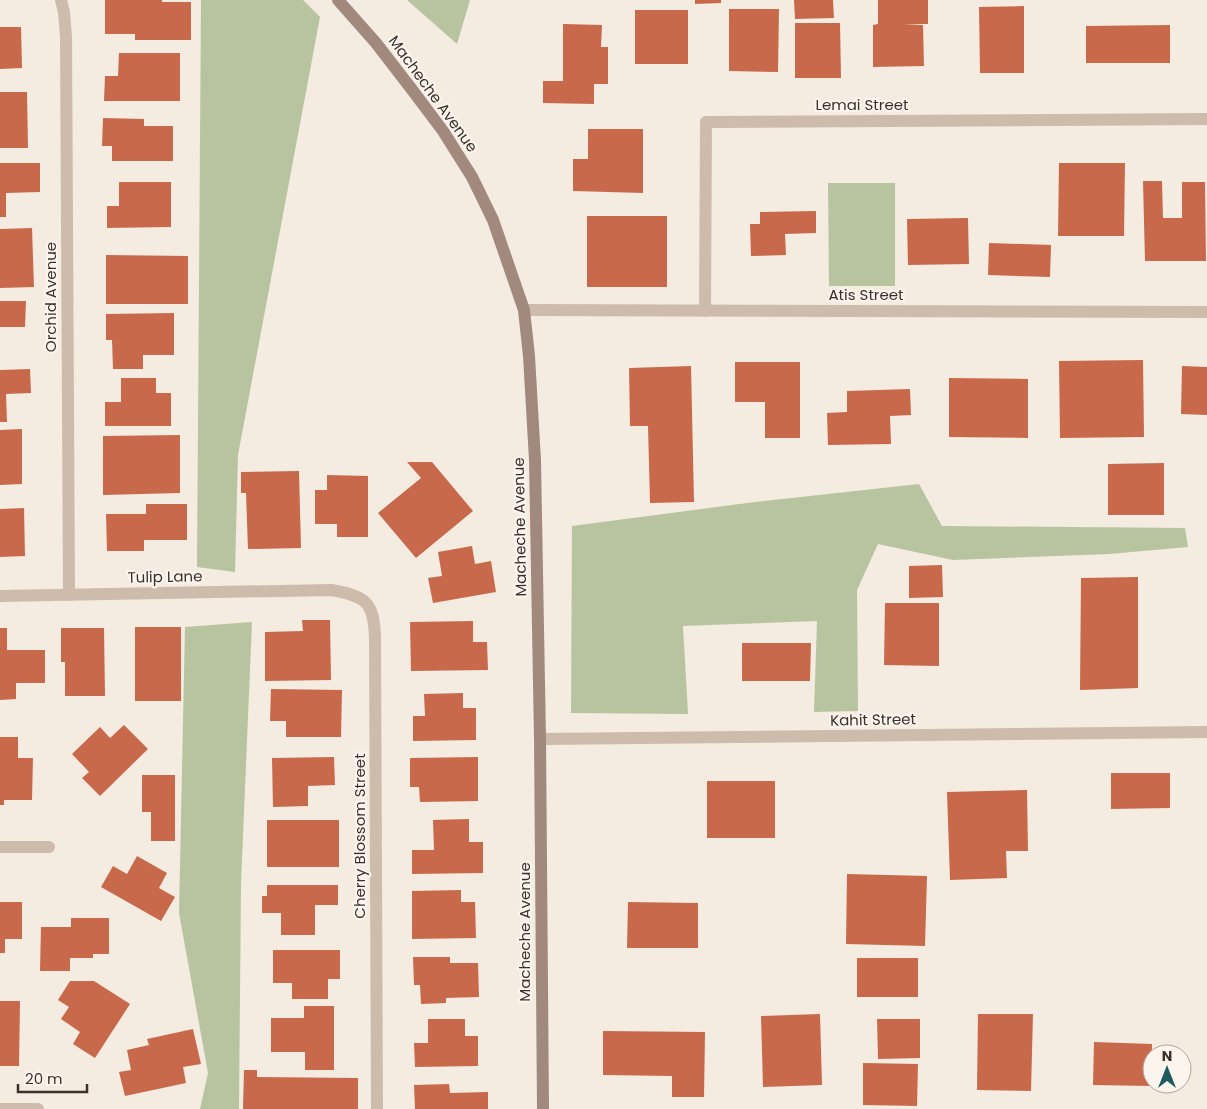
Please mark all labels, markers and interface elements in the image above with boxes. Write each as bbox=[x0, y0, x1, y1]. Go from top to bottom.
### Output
street label: Macheche Avenue bbox=[384, 31, 483, 156]
street label: Lemai Street bbox=[816, 94, 909, 115]
street label: Orchid Avenue bbox=[40, 242, 61, 352]
street label: Atis Street bbox=[828, 284, 904, 305]
street label: Macheche Avenue bbox=[508, 457, 531, 597]
street label: Tulip Lane bbox=[127, 565, 203, 588]
street label: Kahit Street bbox=[830, 708, 916, 731]
street label: Cherry Blossom Street bbox=[349, 753, 370, 919]
street label: Macheche Avenue bbox=[514, 862, 535, 1002]
north arrow bbox=[1142, 1044, 1192, 1094]
text: N bbox=[1162, 1046, 1172, 1066]
scale bar bbox=[18, 1062, 86, 1094]
text: 20 m bbox=[25, 1068, 63, 1089]

